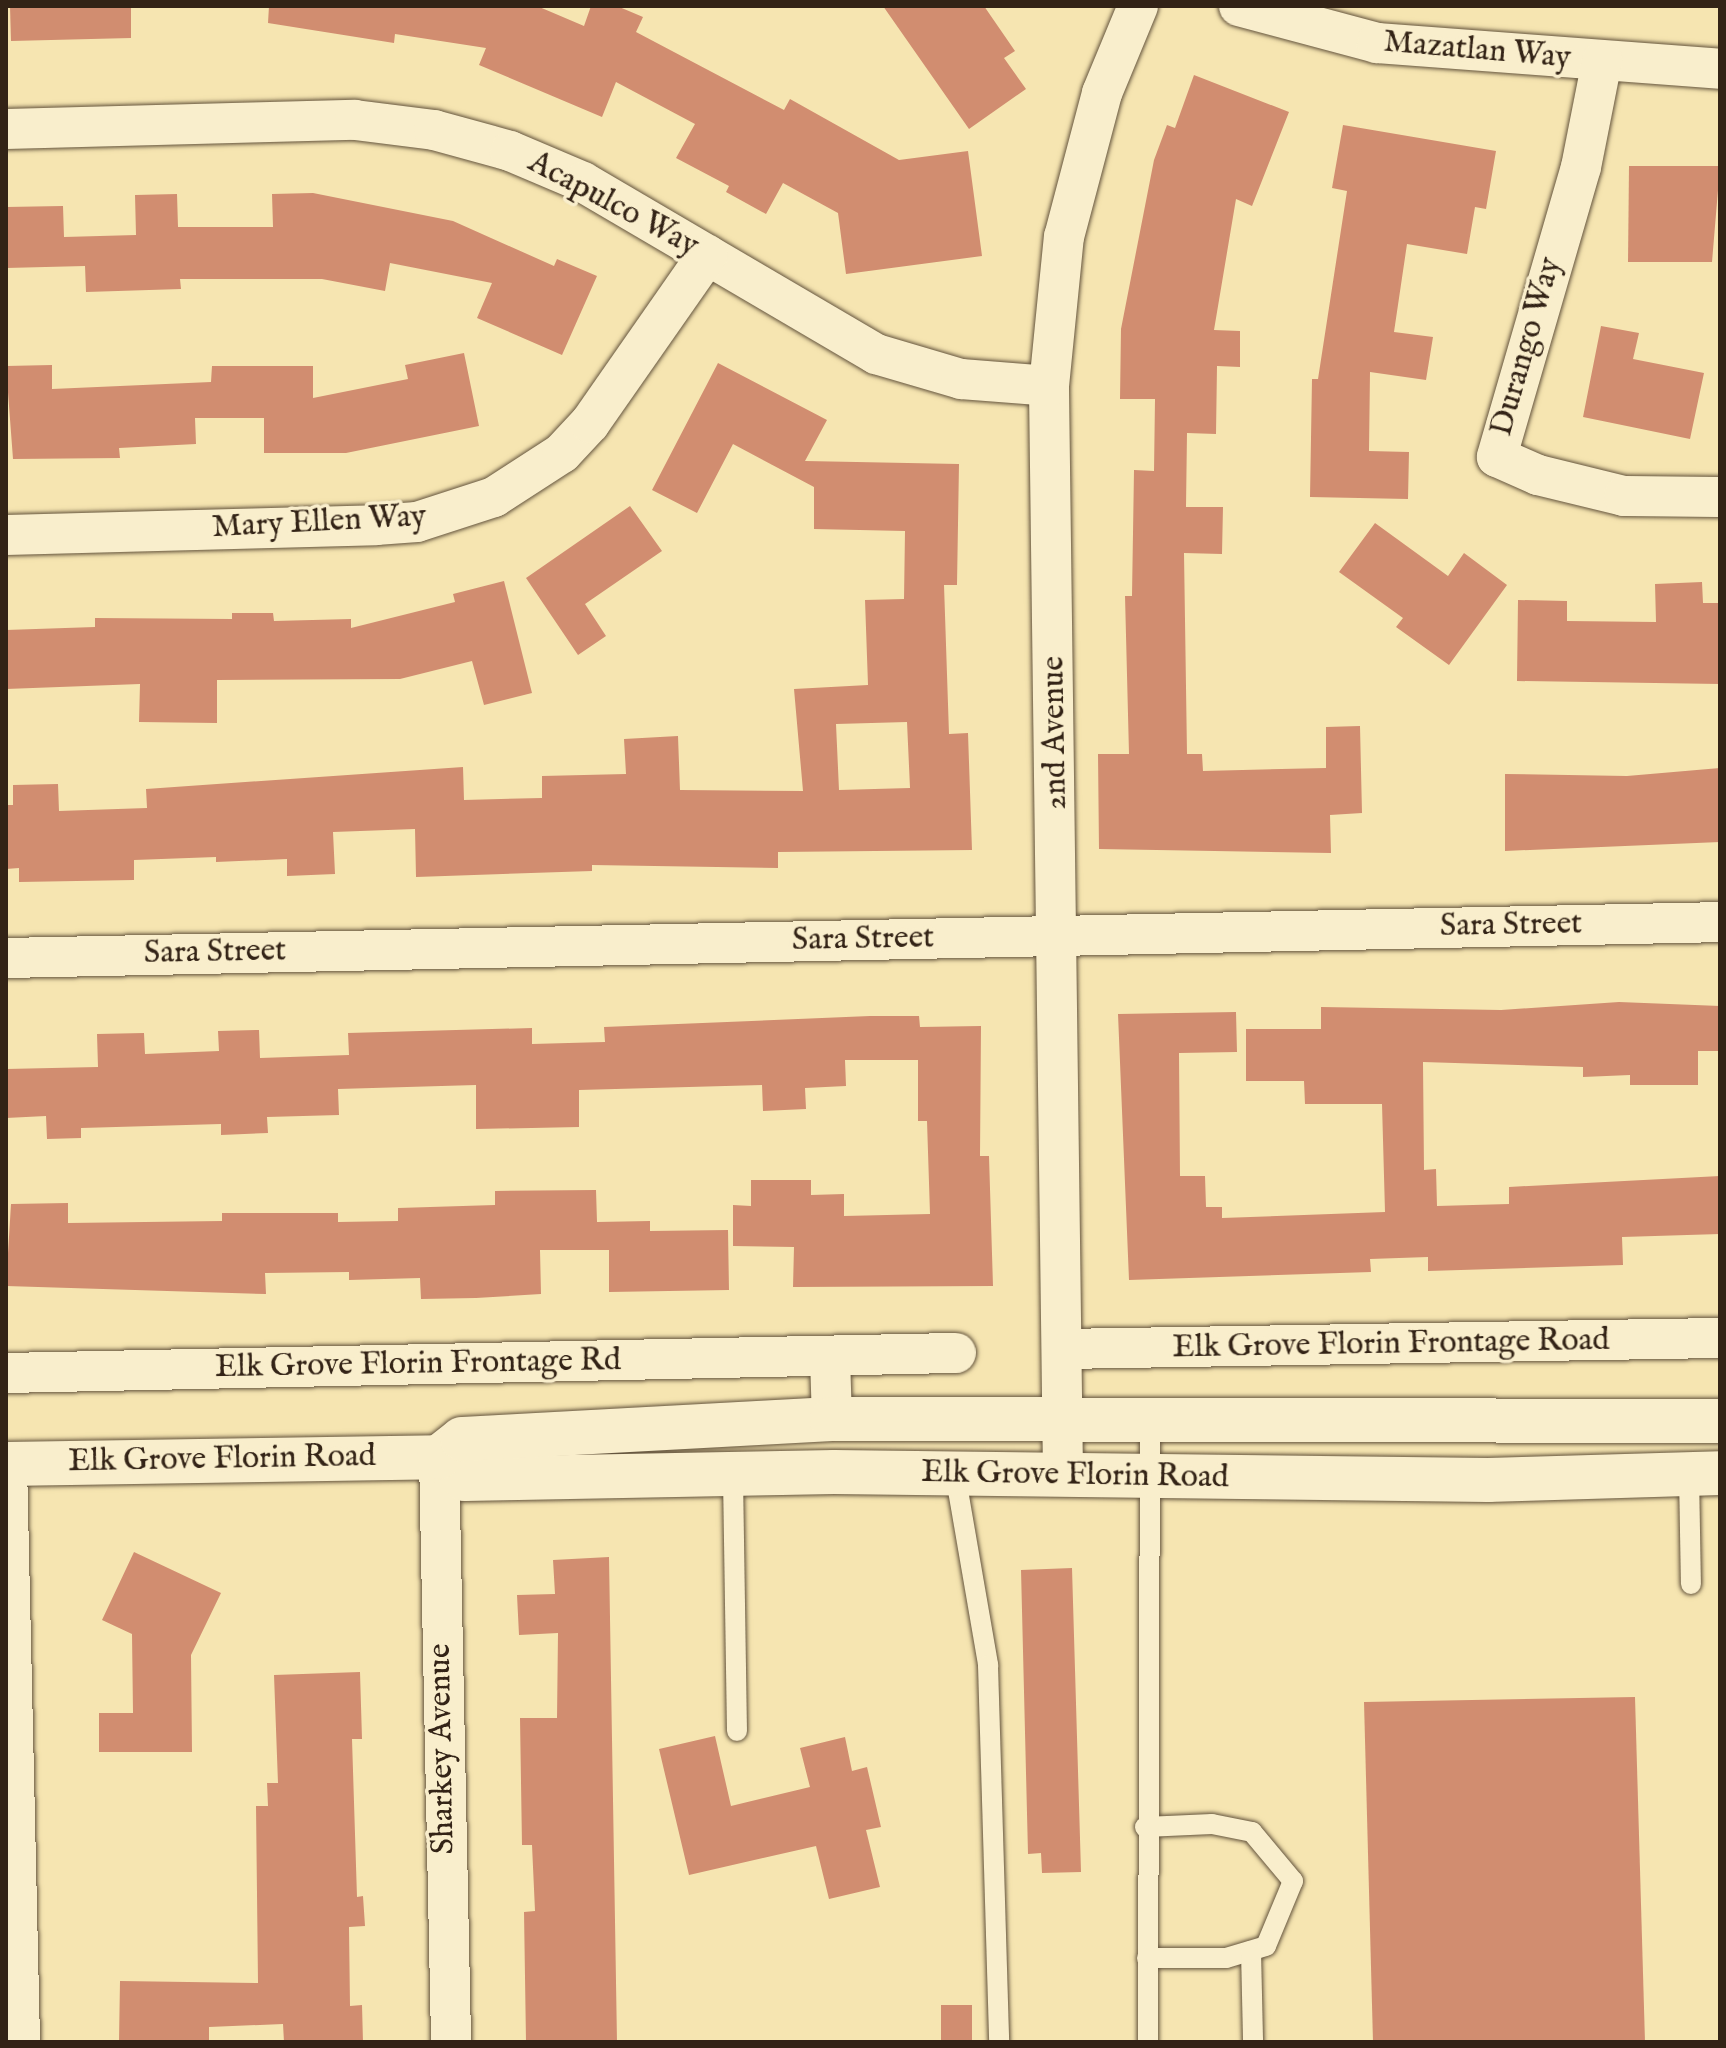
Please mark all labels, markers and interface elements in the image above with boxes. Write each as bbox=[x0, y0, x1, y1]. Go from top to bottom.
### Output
street label: Mazatlan Way bbox=[1382, 24, 1572, 78]
street label: Acapulco Way bbox=[521, 144, 705, 266]
street label: Durango Way bbox=[1483, 253, 1571, 441]
street label: Mary Ellen Way bbox=[211, 498, 427, 548]
street label: 2nd Avenue bbox=[1035, 656, 1077, 810]
street label: Sara Street bbox=[1440, 906, 1582, 946]
street label: Sara Street bbox=[792, 920, 934, 960]
street label: Sara Street bbox=[144, 933, 286, 973]
street label: Elk Grove Florin Frontage Road bbox=[1172, 1322, 1610, 1368]
street label: Elk Grove Florin Frontage Rd bbox=[215, 1342, 621, 1388]
street label: Elk Grove Florin Road bbox=[68, 1438, 376, 1482]
street label: Elk Grove Florin Road bbox=[921, 1454, 1229, 1498]
street label: Sharkey Avenue bbox=[422, 1643, 464, 1855]

